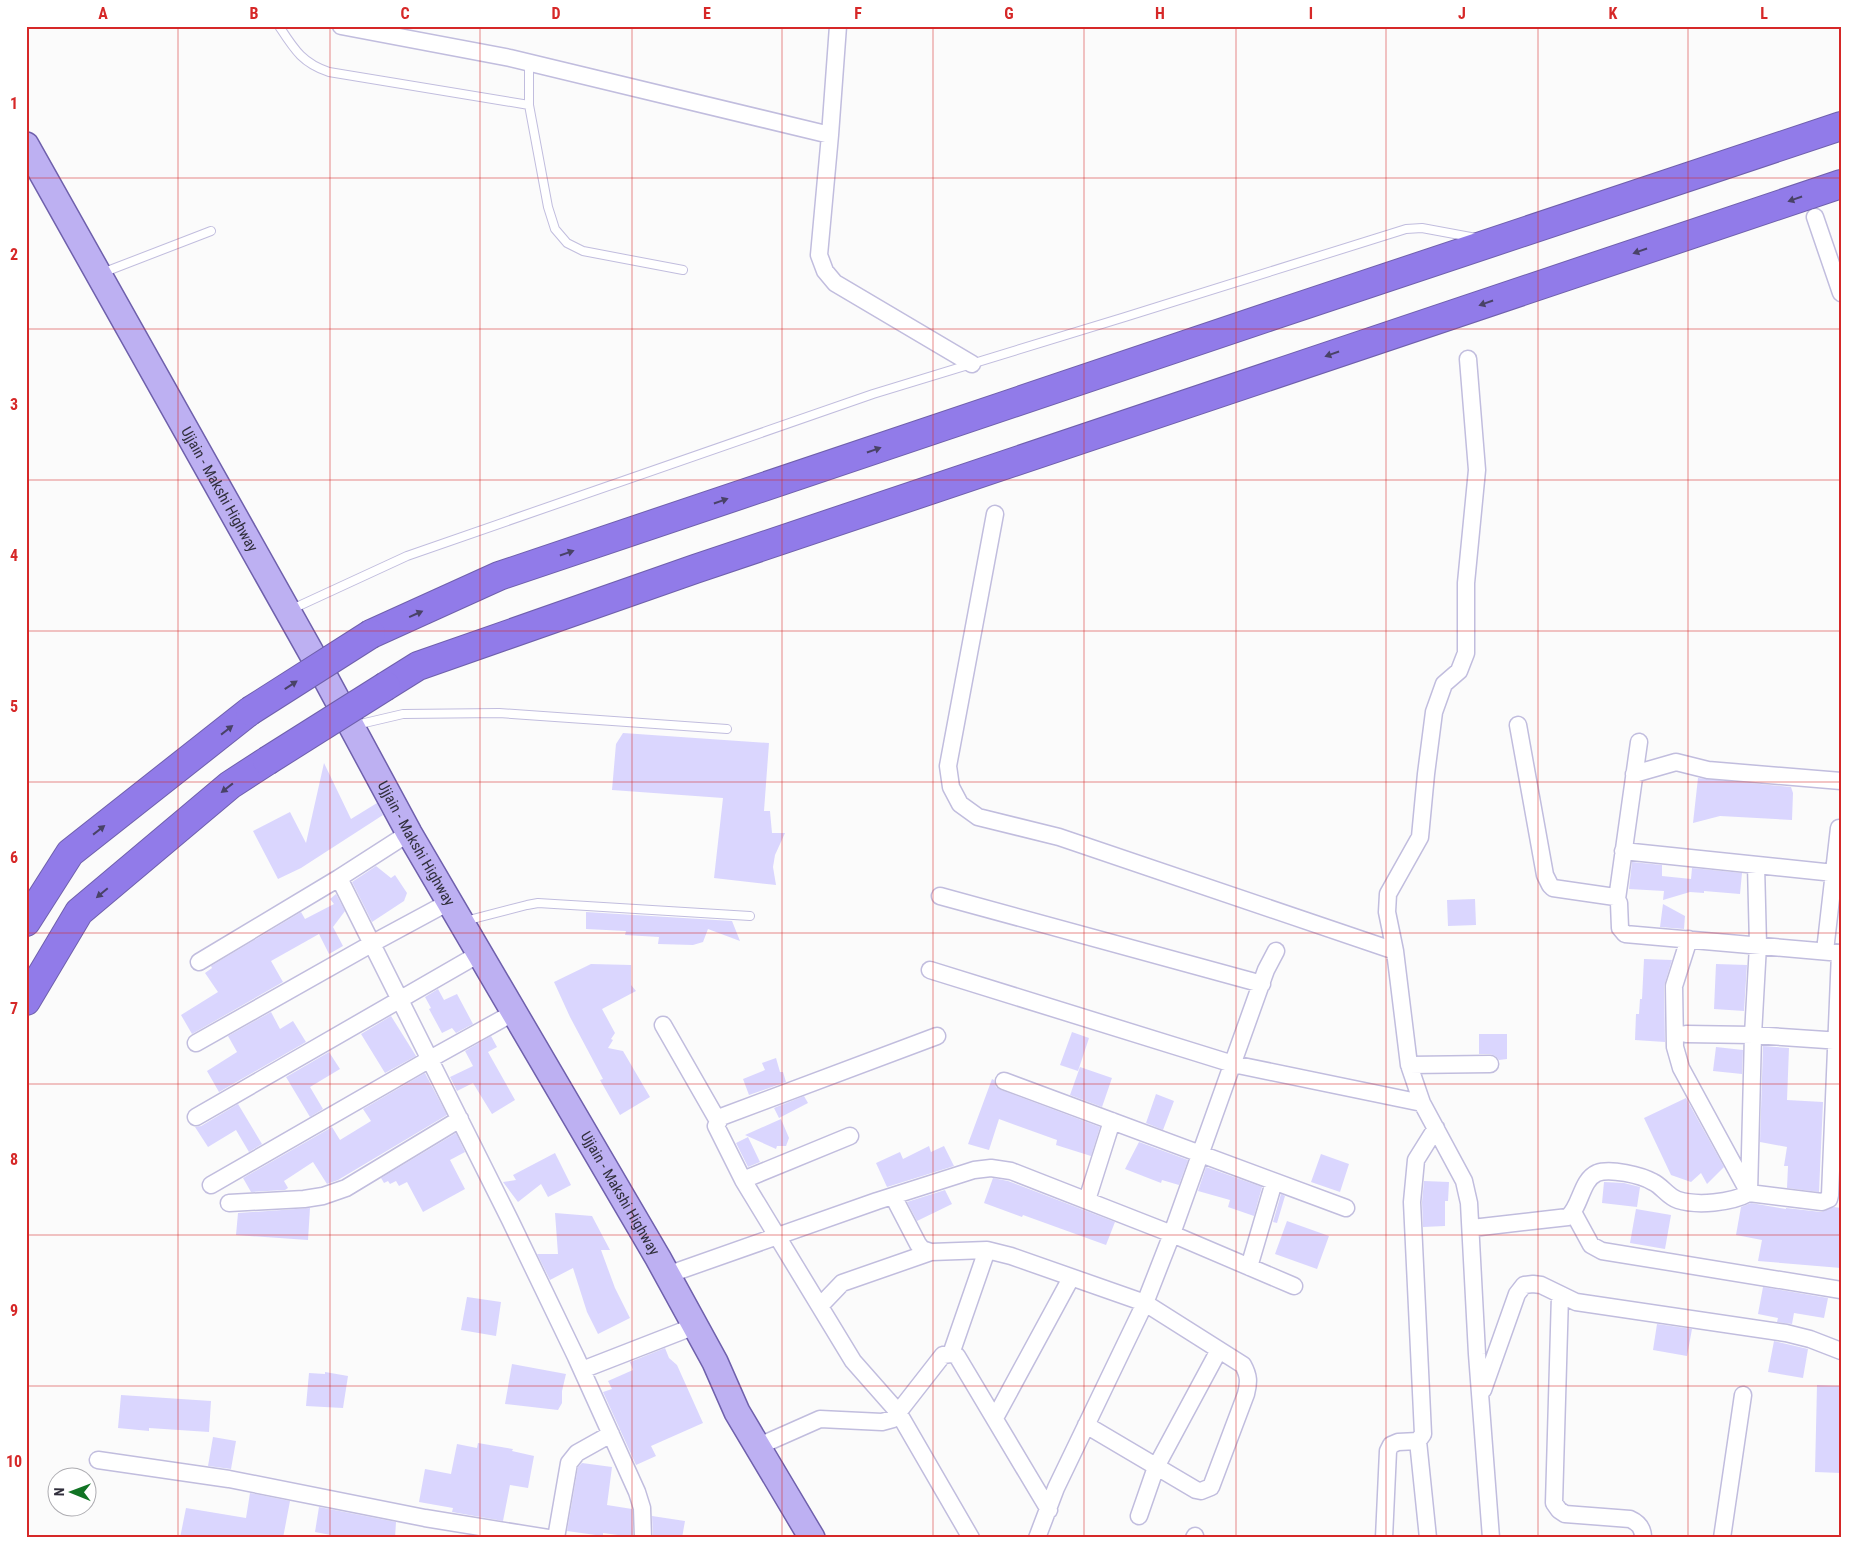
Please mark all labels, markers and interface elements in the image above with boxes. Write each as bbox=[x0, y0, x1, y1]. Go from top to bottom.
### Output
text: A bbox=[98, 4, 108, 23]
text: B bbox=[250, 4, 259, 23]
text: C bbox=[400, 4, 410, 23]
text: D bbox=[551, 4, 561, 23]
text: E bbox=[703, 4, 711, 23]
text: F bbox=[854, 4, 862, 23]
text: G bbox=[1004, 4, 1014, 23]
text: H bbox=[1155, 4, 1165, 23]
text: I bbox=[1309, 4, 1313, 23]
text: J bbox=[1458, 4, 1466, 23]
text: K bbox=[1609, 4, 1618, 23]
text: L bbox=[1760, 4, 1768, 23]
text: 1 bbox=[10, 94, 18, 113]
one-way arrow bbox=[1787, 196, 1802, 203]
text: 2 bbox=[10, 245, 18, 264]
one-way arrow bbox=[1633, 248, 1648, 255]
one-way arrow bbox=[1479, 300, 1494, 307]
one-way arrow bbox=[1325, 351, 1340, 359]
text: 3 bbox=[10, 395, 18, 414]
street label: Ujjain - Makshi Highway bbox=[177, 424, 262, 555]
one-way arrow bbox=[867, 445, 882, 453]
one-way arrow bbox=[713, 497, 728, 505]
text: 4 bbox=[10, 546, 18, 565]
one-way arrow bbox=[559, 549, 574, 557]
one-way arrow bbox=[409, 609, 423, 617]
one-way arrow bbox=[284, 680, 298, 690]
text: 5 bbox=[10, 697, 18, 716]
one-way arrow bbox=[220, 724, 233, 735]
street label: Ujjain - Makshi Highway bbox=[374, 778, 459, 909]
one-way arrow bbox=[220, 783, 233, 794]
one-way arrow bbox=[92, 825, 106, 835]
text: 6 bbox=[10, 848, 18, 867]
one-way arrow bbox=[96, 887, 109, 898]
text: 7 bbox=[10, 999, 18, 1018]
street label: Ujjain - Makshi Highway bbox=[577, 1128, 663, 1258]
text: 8 bbox=[10, 1150, 18, 1169]
text: 9 bbox=[10, 1301, 18, 1320]
text: 10 bbox=[6, 1452, 22, 1471]
north arrow bbox=[48, 1466, 98, 1516]
text: N bbox=[51, 1487, 67, 1496]

